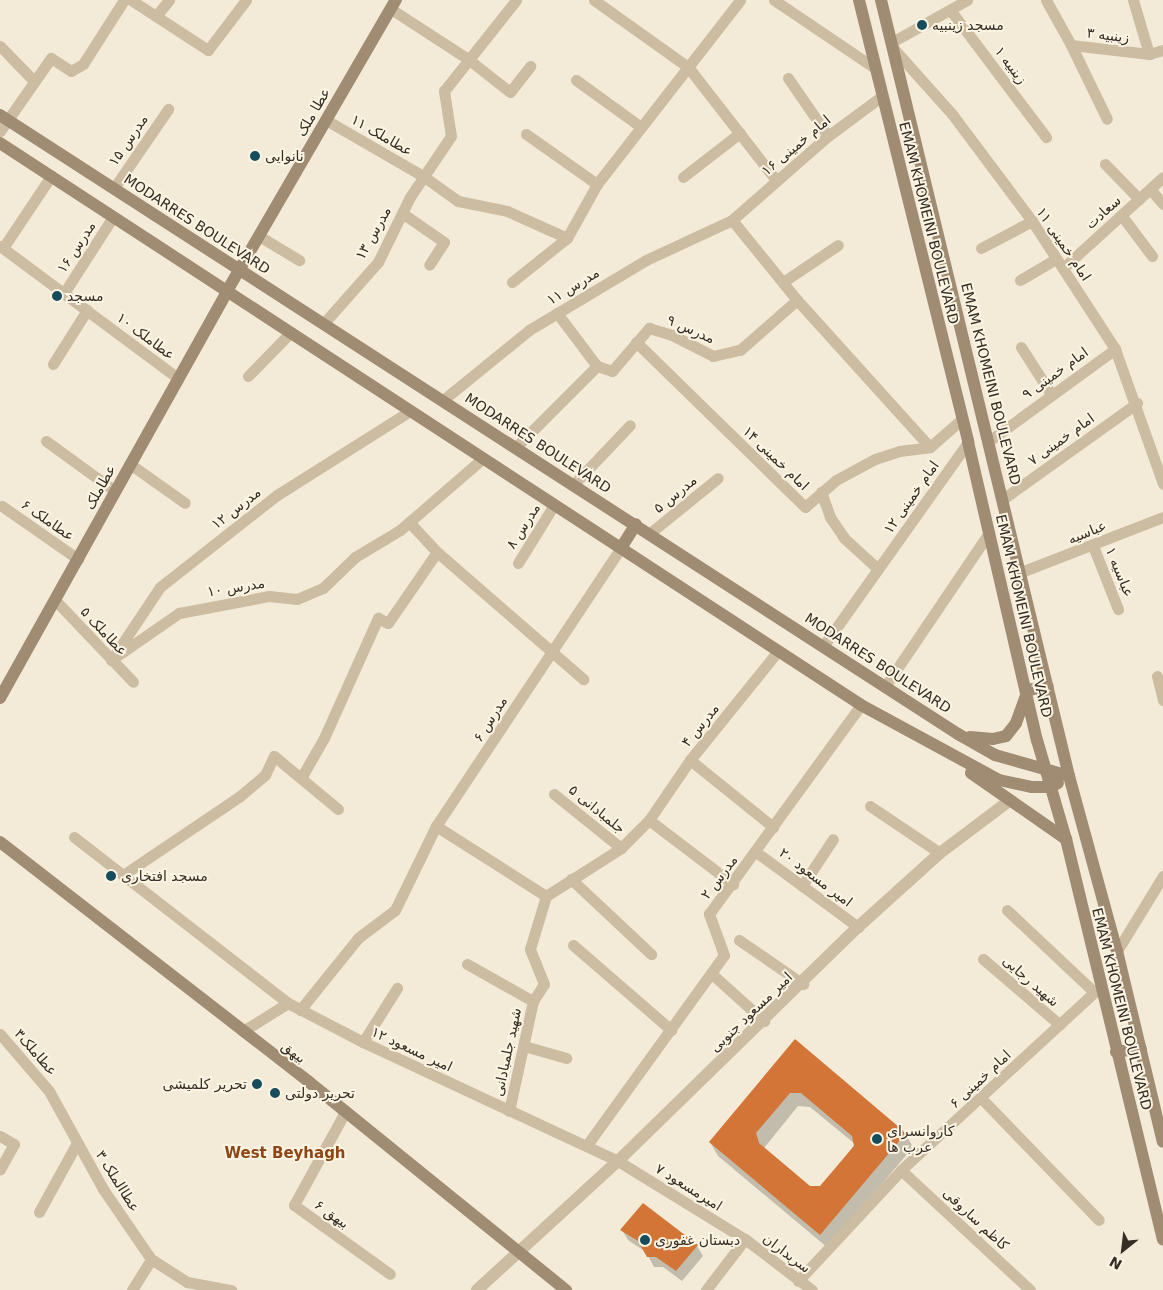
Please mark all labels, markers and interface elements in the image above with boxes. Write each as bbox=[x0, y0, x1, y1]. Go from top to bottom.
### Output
place label: مسجد زینبیه bbox=[932, 17, 1004, 33]
marker: مسجد زینبیه bbox=[916, 19, 928, 31]
street label: زینبیه ۳ bbox=[1086, 24, 1130, 46]
street label: زینبیه ۱ bbox=[991, 43, 1031, 87]
street label: عطا ملک bbox=[292, 85, 334, 139]
street label: مدرس ۱۵ bbox=[105, 111, 151, 169]
street label: عطاملک ۱۱ bbox=[348, 111, 416, 159]
street label: امام خمینی ۱۶ bbox=[758, 111, 834, 179]
street label: EMAM KHOMEINI BOULEVARD bbox=[896, 120, 962, 326]
place label: نانوایی bbox=[265, 148, 304, 164]
marker: نانوایی bbox=[249, 150, 261, 162]
street label: MODARRES BOULEVARD bbox=[121, 170, 273, 278]
street label: سعادت bbox=[1082, 192, 1124, 232]
street label: مدرس ۱۳ bbox=[352, 203, 394, 263]
street label: امام خمینی ۱۱ bbox=[1033, 204, 1095, 284]
street label: مدرس ۱۶ bbox=[53, 218, 99, 276]
street label: مدرس ۱۱ bbox=[544, 264, 602, 308]
street label: EMAM KHOMEINI BOULEVARD bbox=[958, 281, 1024, 487]
place label: مسجد bbox=[67, 288, 103, 304]
marker: مسجد bbox=[51, 290, 63, 302]
street label: عطاملک ۱۰ bbox=[114, 309, 178, 363]
street label: مدرس ۹ bbox=[664, 311, 718, 347]
street label: امام خمینی ۹ bbox=[1019, 343, 1091, 403]
street label: MODARRES BOULEVARD bbox=[462, 389, 614, 497]
street label: امام خمینی ۷ bbox=[1025, 409, 1097, 469]
street label: امام خمینی ۱۴ bbox=[740, 422, 812, 494]
street label: امام خمینی ۱۲ bbox=[880, 457, 942, 537]
street label: عطاملک bbox=[81, 462, 119, 512]
street label: مدرس ۵ bbox=[650, 472, 700, 516]
street label: مدرس ۱۲ bbox=[208, 483, 264, 533]
street label: عطاملک ۶ bbox=[18, 496, 78, 544]
street label: مدرس ۸ bbox=[502, 500, 544, 552]
street label: EMAM KHOMEINI BOULEVARD bbox=[992, 513, 1056, 719]
street label: عباسیه bbox=[1065, 517, 1109, 547]
street label: عباسیه ۱ bbox=[1102, 545, 1138, 599]
street label: مدرس ۱۰ bbox=[206, 574, 266, 600]
street label: عطاملک ۵ bbox=[77, 603, 131, 659]
street label: MODARRES BOULEVARD bbox=[802, 609, 954, 717]
street label: مدرس ۶ bbox=[469, 693, 511, 745]
street label: مدرس ۴ bbox=[678, 700, 722, 750]
street label: جلمبادانی ۵ bbox=[565, 781, 629, 837]
street label: امیر مسعود ۲۰ bbox=[776, 844, 856, 910]
street label: مدرس ۲ bbox=[697, 852, 741, 902]
place label: مسجد افتخاری bbox=[121, 868, 208, 884]
marker: مسجد افتخاری bbox=[105, 870, 117, 882]
street label: EMAM KHOMEINI BOULEVARD bbox=[1089, 906, 1155, 1112]
street label: شهید رجایی bbox=[999, 952, 1063, 1010]
street label: امیر مسعود جنوبی bbox=[706, 968, 796, 1056]
street label: شهید جلمبادانی bbox=[489, 1006, 525, 1098]
street label: امیر مسعود ۱۲ bbox=[369, 1023, 455, 1075]
street label: عطاملک۳ bbox=[11, 1025, 61, 1079]
street label: بیهق bbox=[278, 1037, 310, 1067]
street label: امام خمینی ۶ bbox=[946, 1046, 1014, 1112]
place label: تحریر کلمیشی bbox=[162, 1076, 247, 1092]
marker: تحریر کلمیشی bbox=[251, 1078, 263, 1090]
place label: تحریر دولتی bbox=[285, 1085, 355, 1101]
marker: تحریر دولتی bbox=[269, 1087, 281, 1099]
place label: کاروانسرای عرب ها bbox=[887, 1123, 954, 1156]
marker: کاروانسرای عرب ها bbox=[871, 1133, 883, 1145]
district label: West Beyhagh bbox=[224, 1145, 346, 1163]
street label: عطاالملک ۳ bbox=[92, 1147, 144, 1215]
street label: امیرمسعود ۷ bbox=[653, 1160, 725, 1214]
street label: کاظم ساروقی bbox=[940, 1184, 1012, 1254]
street label: بیهق ۶ bbox=[312, 1196, 352, 1232]
north arrow bbox=[1098, 1225, 1148, 1275]
street label: سربداران bbox=[760, 1230, 814, 1276]
place label: دبستان غفوری bbox=[655, 1232, 740, 1248]
marker: دبستان غفوری bbox=[639, 1234, 651, 1246]
text: N bbox=[1107, 1253, 1125, 1273]

